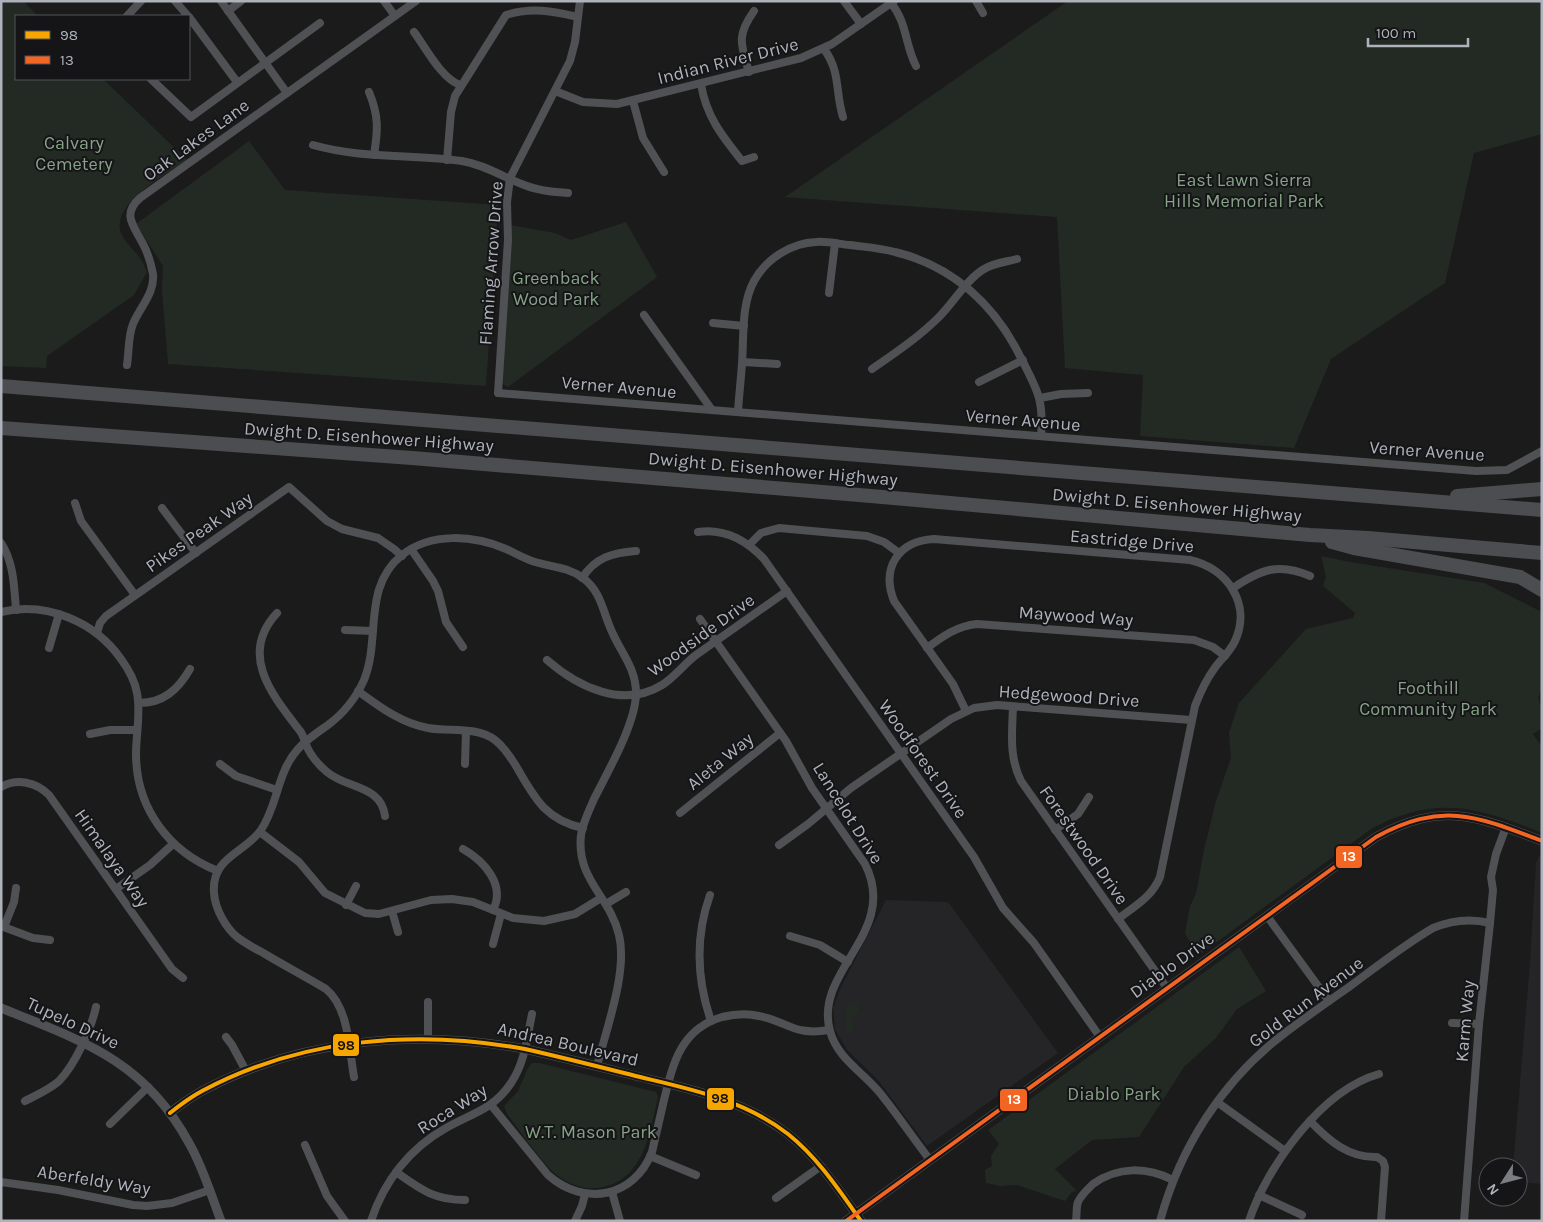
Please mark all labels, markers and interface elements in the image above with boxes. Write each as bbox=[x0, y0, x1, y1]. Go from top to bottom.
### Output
legend bbox=[15, 15, 190, 80]
scale bar bbox=[1368, 15, 1468, 47]
text: 100 m bbox=[1376, 24, 1416, 42]
text: 98 bbox=[60, 26, 78, 44]
street label: Indian River Drive bbox=[655, 33, 801, 89]
text: 13 bbox=[60, 51, 74, 69]
street label: Oak Lakes Lane bbox=[139, 94, 253, 186]
park label: Calvary Cemetery bbox=[35, 132, 113, 175]
park label: East Lawn Sierra Hills Memorial Park bbox=[1164, 169, 1324, 212]
street label: Flaming Arrow Drive bbox=[474, 180, 508, 346]
park label: Greenback Wood Park bbox=[512, 267, 600, 310]
street label: Verner Avenue bbox=[561, 371, 677, 403]
street label: Verner Avenue bbox=[965, 404, 1081, 436]
street label: Dwight D. Eisenhower Highway bbox=[243, 417, 495, 457]
street label: Verner Avenue bbox=[1369, 436, 1485, 466]
street label: Dwight D. Eisenhower Highway bbox=[647, 447, 899, 491]
street label: Dwight D. Eisenhower Highway bbox=[1051, 483, 1303, 527]
street label: Pikes Peak Way bbox=[141, 487, 257, 577]
street label: Eastridge Drive bbox=[1069, 525, 1195, 557]
street label: Woodside Drive bbox=[643, 589, 759, 681]
street label: Maywood Way bbox=[1018, 601, 1135, 631]
park label: Foothill Community Park bbox=[1359, 677, 1497, 720]
street label: Hedgewood Drive bbox=[998, 680, 1140, 712]
street label: Woodforest Drive bbox=[874, 695, 972, 823]
street label: Aleta Way bbox=[682, 727, 758, 795]
street label: Lancelot Drive bbox=[808, 758, 888, 868]
street label: Forestwood Drive bbox=[1035, 781, 1133, 909]
street label: Himalaya Way bbox=[70, 804, 154, 912]
line badge: 13 bbox=[1335, 845, 1363, 869]
text: 13 bbox=[1342, 848, 1356, 865]
street label: Diablo Drive bbox=[1125, 927, 1219, 1003]
street label: Gold Run Avenue bbox=[1244, 952, 1368, 1052]
street label: Karm Way bbox=[1450, 978, 1480, 1063]
street label: Tupelo Drive bbox=[23, 992, 123, 1054]
street label: Andrea Boulevard bbox=[495, 1017, 641, 1071]
line badge: 98 bbox=[332, 1033, 360, 1057]
text: 98 bbox=[337, 1037, 355, 1054]
street label: Roca Way bbox=[413, 1079, 491, 1139]
park label: Diablo Park bbox=[1067, 1083, 1161, 1105]
line badge: 98 bbox=[706, 1087, 735, 1111]
line badge: 13 bbox=[999, 1088, 1028, 1112]
text: 98 bbox=[711, 1090, 729, 1107]
text: 13 bbox=[1007, 1091, 1021, 1108]
park label: W.T. Mason Park bbox=[525, 1121, 657, 1143]
north arrow bbox=[1478, 1157, 1528, 1207]
street label: Aberfeldy Way bbox=[36, 1160, 153, 1200]
text: N bbox=[1483, 1180, 1503, 1198]

